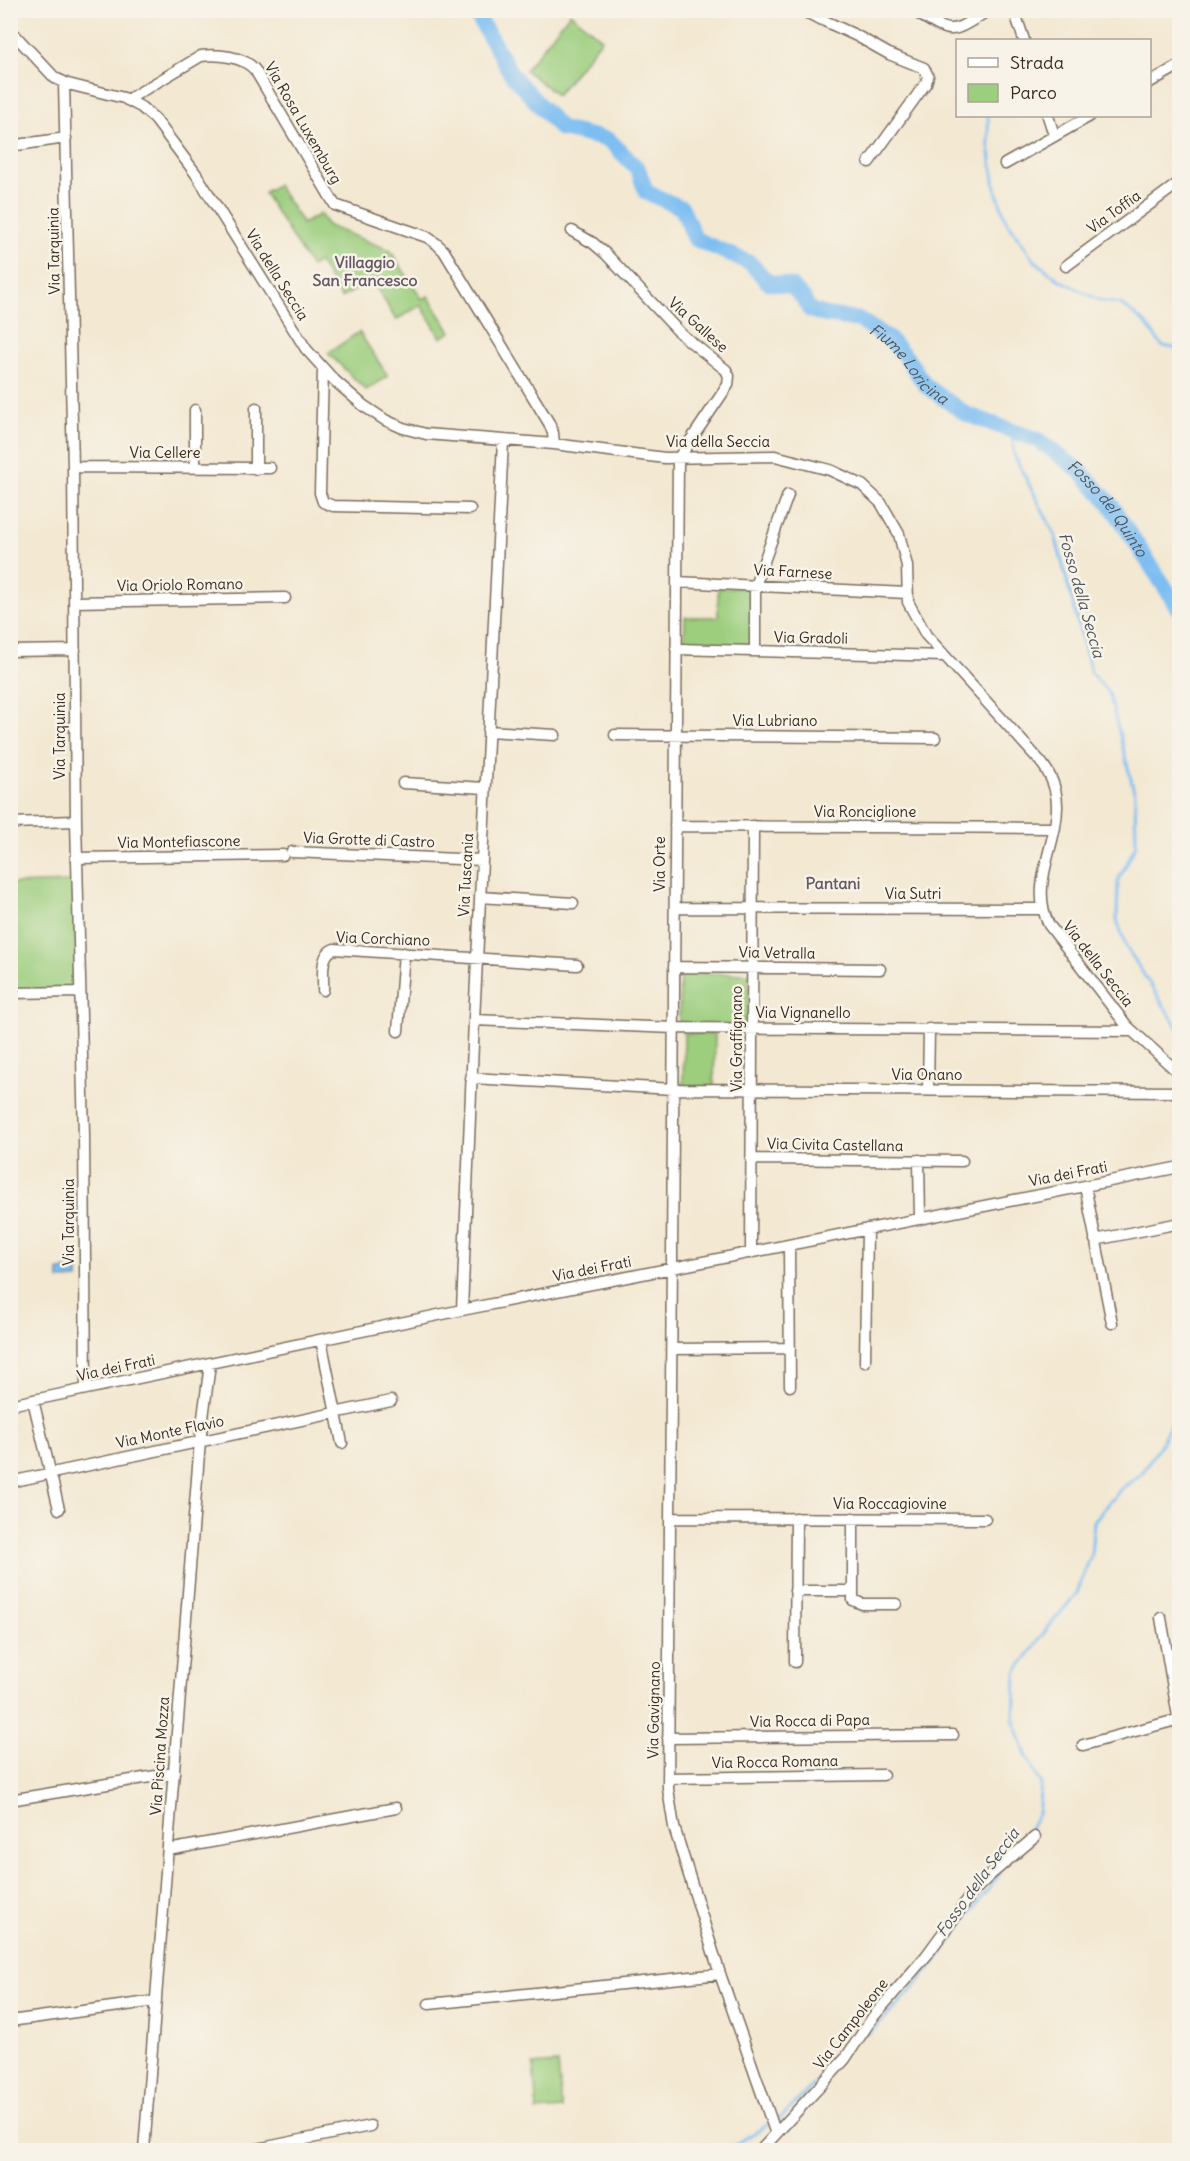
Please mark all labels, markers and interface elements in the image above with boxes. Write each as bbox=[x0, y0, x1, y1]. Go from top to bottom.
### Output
legend bbox=[956, 39, 1151, 117]
text: Strada bbox=[1010, 51, 1064, 74]
street label: Via Rosa Luxemburg bbox=[261, 58, 346, 187]
text: Parco bbox=[1010, 81, 1057, 104]
street label: Via Toffia bbox=[1083, 185, 1145, 237]
street label: Via Tarquinia bbox=[43, 207, 64, 295]
street label: Via della Seccia bbox=[242, 226, 313, 324]
district label: Villaggio San Francesco bbox=[313, 252, 418, 290]
street label: Via Gallese bbox=[664, 293, 732, 356]
water label: Fiume Loricina bbox=[866, 319, 953, 409]
street label: Via della Seccia bbox=[666, 432, 770, 451]
street label: Via Cellere bbox=[130, 443, 201, 462]
water label: Fosso del Quinto bbox=[1064, 455, 1153, 561]
water label: Fosso della Seccia bbox=[1055, 530, 1110, 661]
street label: Via Farnese bbox=[753, 560, 833, 583]
street label: Via Oriolo Romano bbox=[117, 574, 243, 595]
street label: Via Gradoli bbox=[774, 627, 848, 648]
street label: Via Tarquinia bbox=[50, 692, 69, 780]
street label: Via Lubriano bbox=[732, 711, 818, 730]
street label: Via Ronciglione bbox=[814, 802, 916, 821]
street label: Via Grotte di Castro bbox=[303, 828, 435, 851]
street label: Via Montefiascone bbox=[117, 831, 241, 852]
street label: Via Tuscania bbox=[454, 832, 477, 917]
street label: Via Orte bbox=[650, 836, 669, 892]
district label: Pantani bbox=[806, 873, 860, 893]
street label: Via Sutri bbox=[885, 884, 941, 903]
street label: Via della Seccia bbox=[1059, 917, 1138, 1011]
street label: Via Corchiano bbox=[336, 927, 430, 950]
street label: Via Vetralla bbox=[739, 942, 816, 963]
street label: Via Graffignano bbox=[727, 986, 746, 1092]
street label: Via Vignanello bbox=[755, 1003, 851, 1022]
street label: Via Onano bbox=[892, 1065, 962, 1084]
street label: Via Civita Castellana bbox=[767, 1134, 904, 1155]
street label: Via dei Frati bbox=[1027, 1157, 1109, 1190]
street label: Via Tarquinia bbox=[59, 1178, 78, 1266]
street label: Via dei Frati bbox=[551, 1252, 633, 1285]
street label: Via dei Frati bbox=[75, 1350, 157, 1385]
street label: Via Monte Flavio bbox=[114, 1411, 226, 1452]
street label: Via Roccagiovine bbox=[833, 1494, 947, 1513]
street label: Via Gavignano bbox=[643, 1661, 664, 1759]
street label: Via Piscina Mozza bbox=[146, 1695, 173, 1816]
street label: Via Rocca di Papa bbox=[750, 1710, 871, 1731]
street label: Via Rocca Romana bbox=[711, 1751, 839, 1772]
water label: Fosso della Seccia bbox=[931, 1823, 1024, 1940]
street label: Via Campoleone bbox=[809, 1975, 892, 2073]

